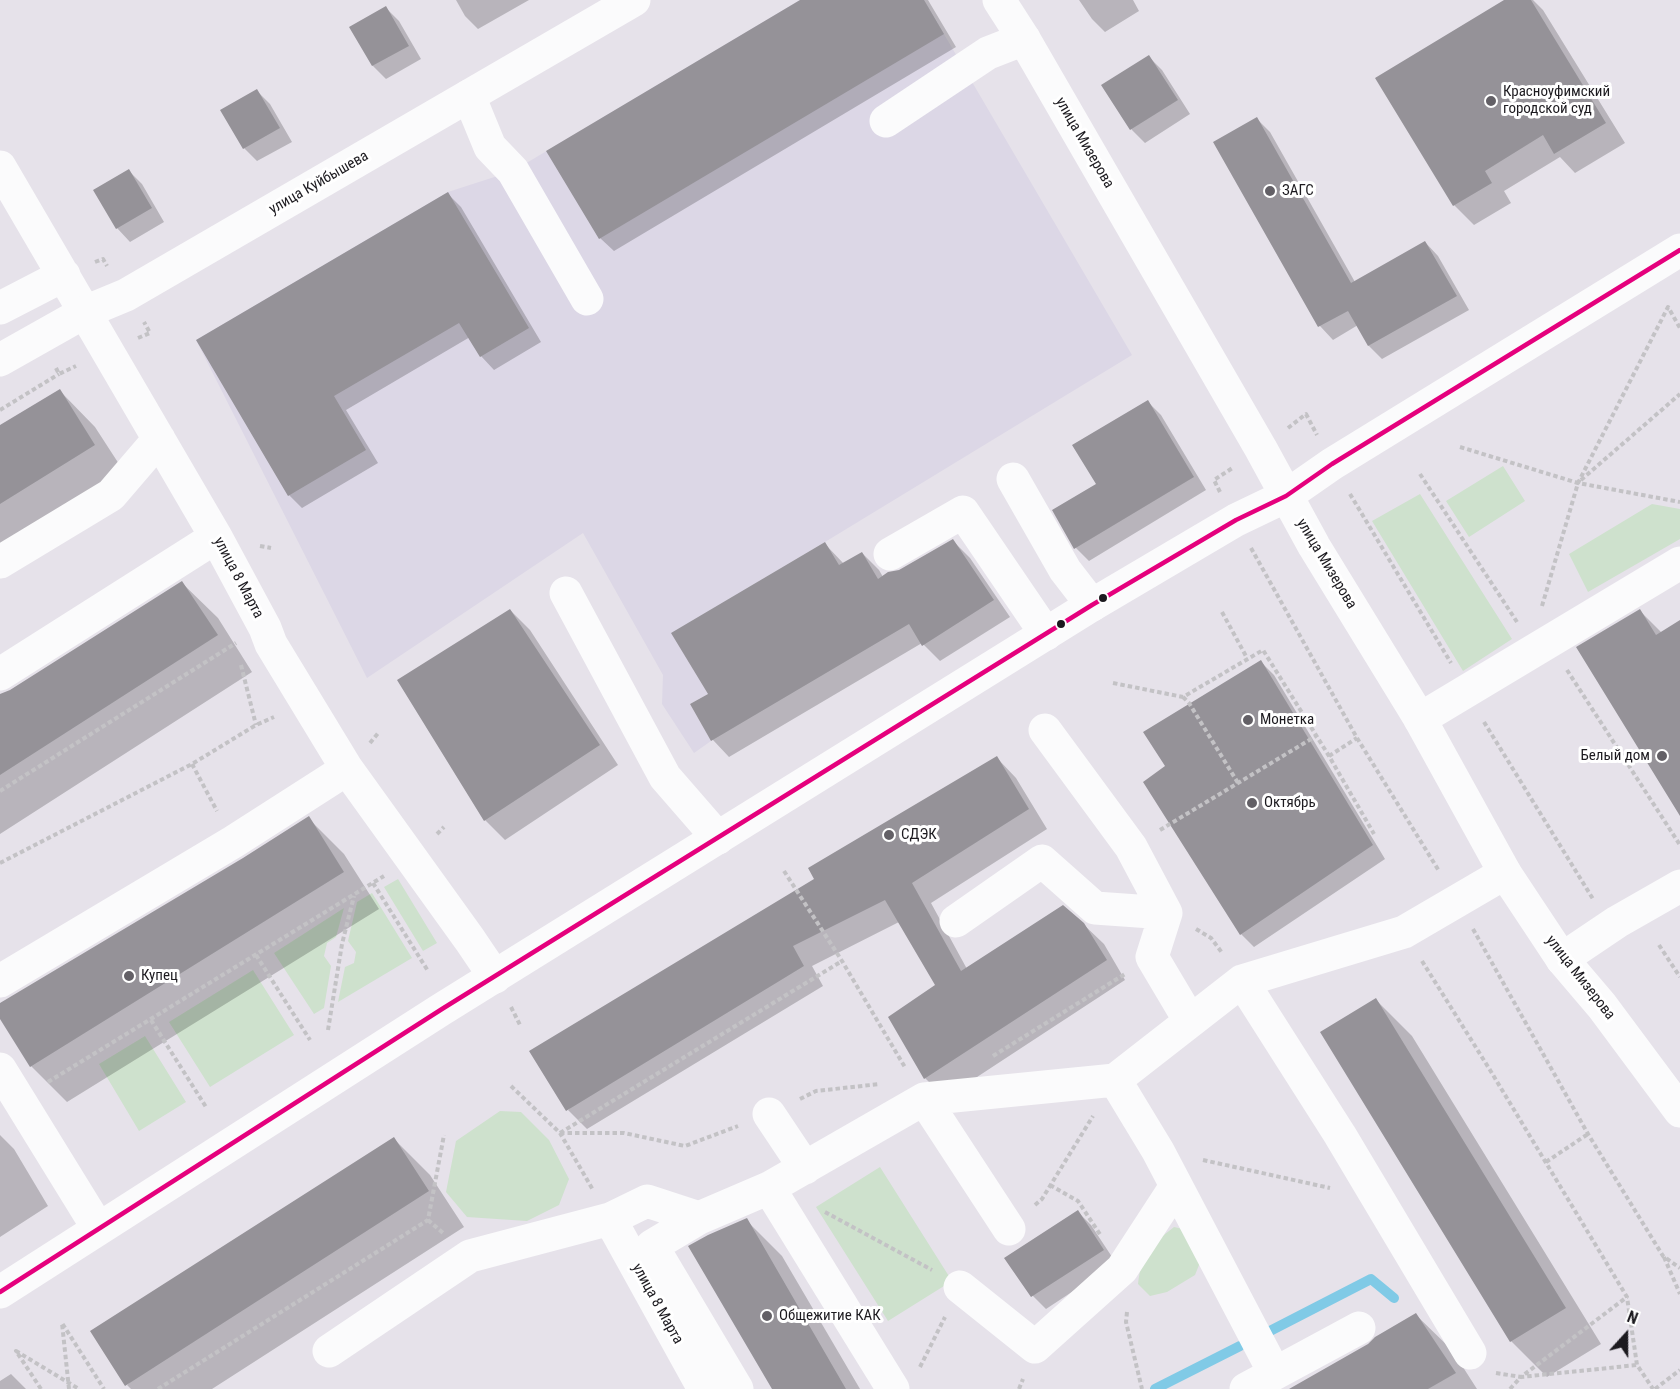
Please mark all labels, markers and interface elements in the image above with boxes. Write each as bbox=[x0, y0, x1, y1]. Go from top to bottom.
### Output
place label: Красноуфимский городской суд bbox=[1503, 83, 1610, 118]
street label: улица Мизерова bbox=[1051, 94, 1117, 192]
marker: Красноуфимский городской суд bbox=[1484, 94, 1498, 108]
street label: улица Куйбышева bbox=[266, 147, 372, 219]
place label: ЗАГС bbox=[1282, 182, 1314, 200]
marker: ЗАГС bbox=[1263, 184, 1277, 198]
street label: улица Мизерова bbox=[1292, 516, 1360, 612]
street label: улица 8 Марта bbox=[209, 534, 267, 622]
unlabelled marker bbox=[1097, 592, 1109, 604]
unlabelled marker bbox=[1055, 618, 1067, 630]
place label: Монетка bbox=[1260, 711, 1314, 729]
marker: Монетка bbox=[1241, 713, 1255, 727]
place label: Белый дом bbox=[1581, 747, 1650, 765]
marker: Белый дом bbox=[1655, 749, 1669, 763]
place label: Октябрь bbox=[1264, 794, 1316, 812]
marker: Октябрь bbox=[1245, 796, 1259, 810]
place label: СДЭК bbox=[901, 826, 937, 844]
marker: СДЭК bbox=[882, 828, 896, 842]
street label: улица Мизерова bbox=[1541, 932, 1619, 1024]
place label: Купец bbox=[141, 967, 178, 985]
marker: Купец bbox=[122, 969, 136, 983]
street label: улица 8 Марта bbox=[627, 1261, 687, 1347]
north arrow bbox=[1596, 1305, 1656, 1365]
place label: Общежитие КАК bbox=[779, 1307, 881, 1325]
text: N bbox=[1625, 1307, 1641, 1328]
marker: Общежитие КАК bbox=[760, 1309, 774, 1323]

